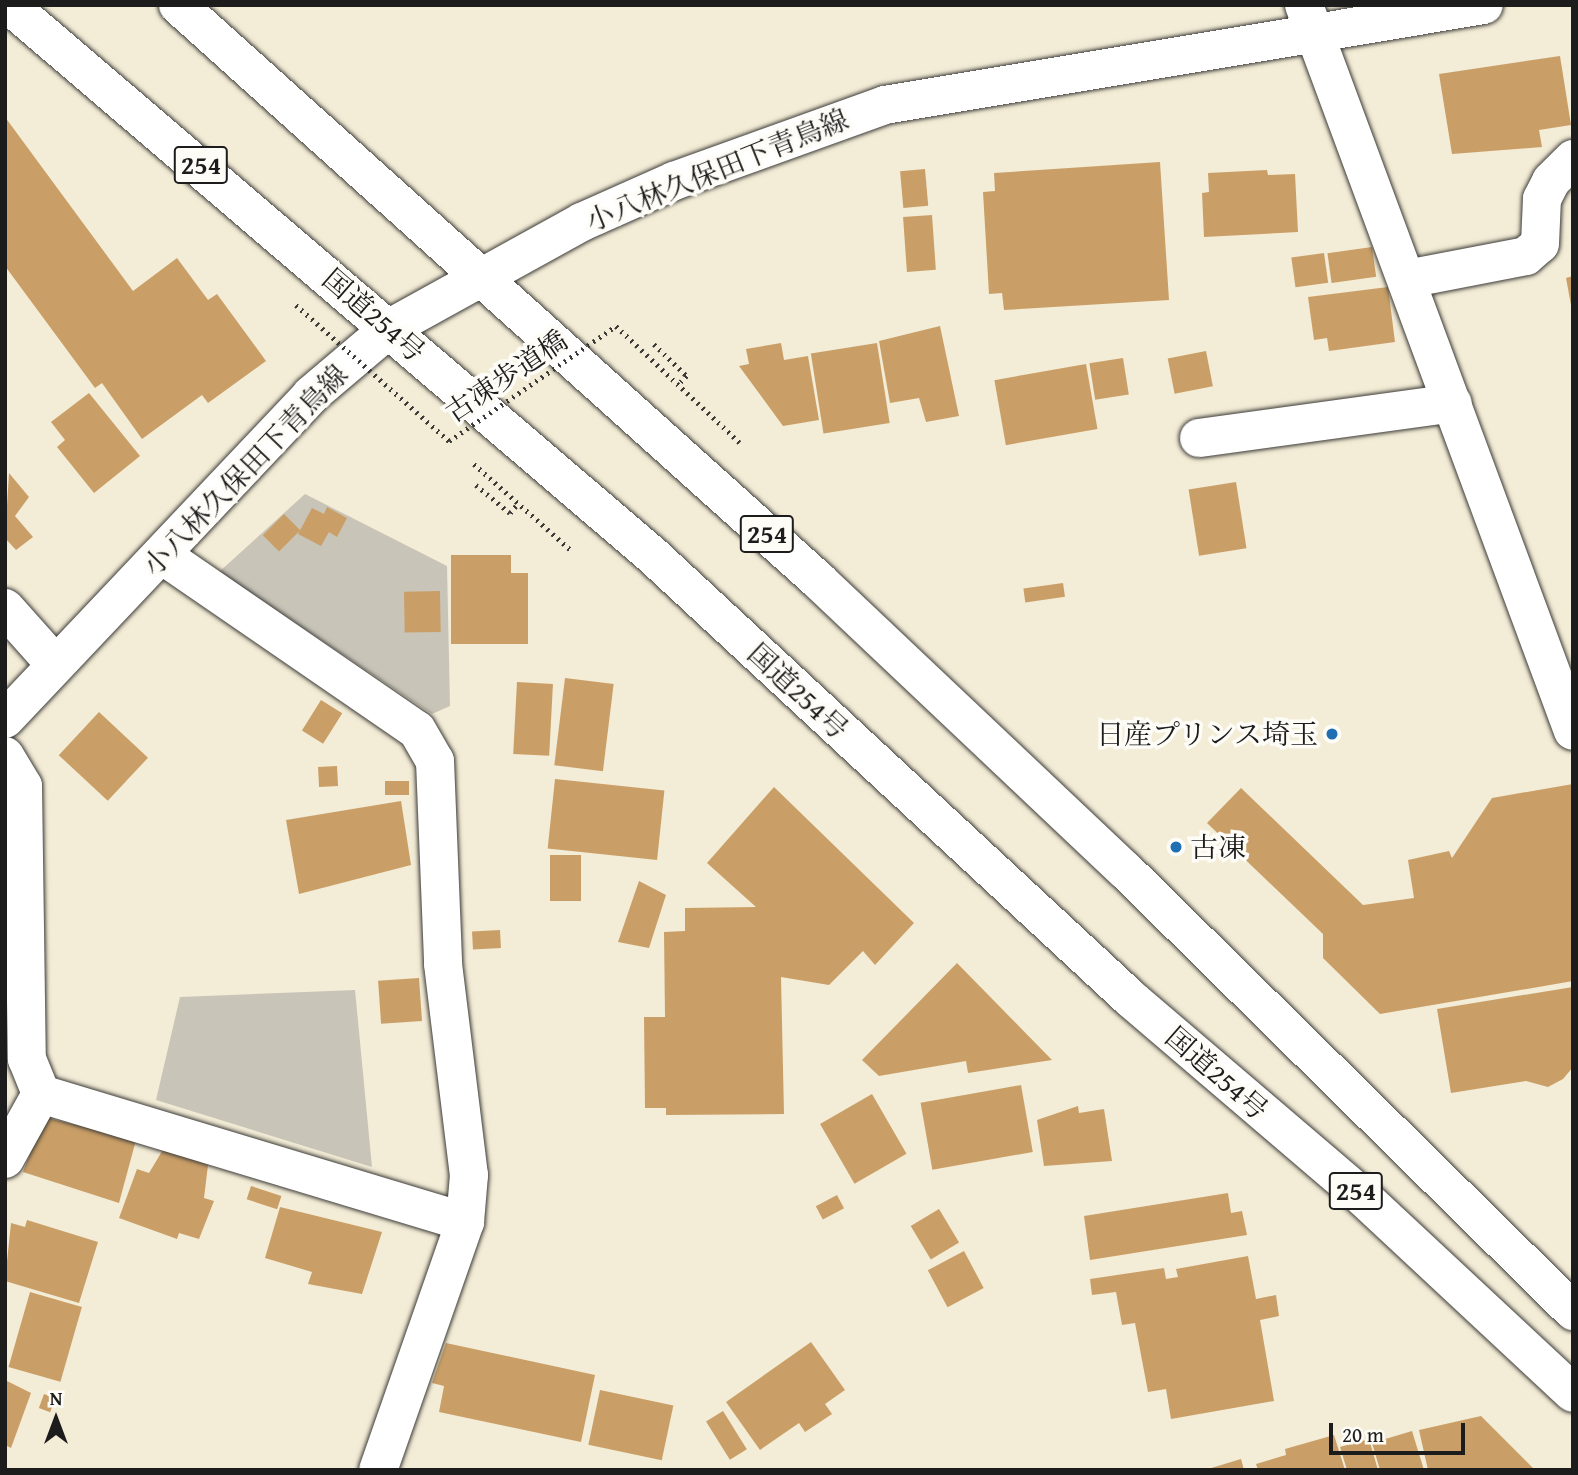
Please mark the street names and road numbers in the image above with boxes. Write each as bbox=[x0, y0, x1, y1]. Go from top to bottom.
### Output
street label: 小八林久保田下青鳥線 bbox=[581, 102, 853, 238]
road number: 254 bbox=[173, 142, 229, 188]
street label: 国道254号 bbox=[316, 262, 432, 368]
street label: 古凍歩道橋 bbox=[439, 323, 573, 429]
street label: 小八林久保田下青鳥線 bbox=[136, 358, 354, 582]
road number: 254 bbox=[739, 512, 795, 556]
street label: 国道254号 bbox=[741, 636, 855, 746]
street label: 国道254号 bbox=[1159, 1020, 1275, 1126]
road number: 254 bbox=[1328, 1168, 1384, 1214]

